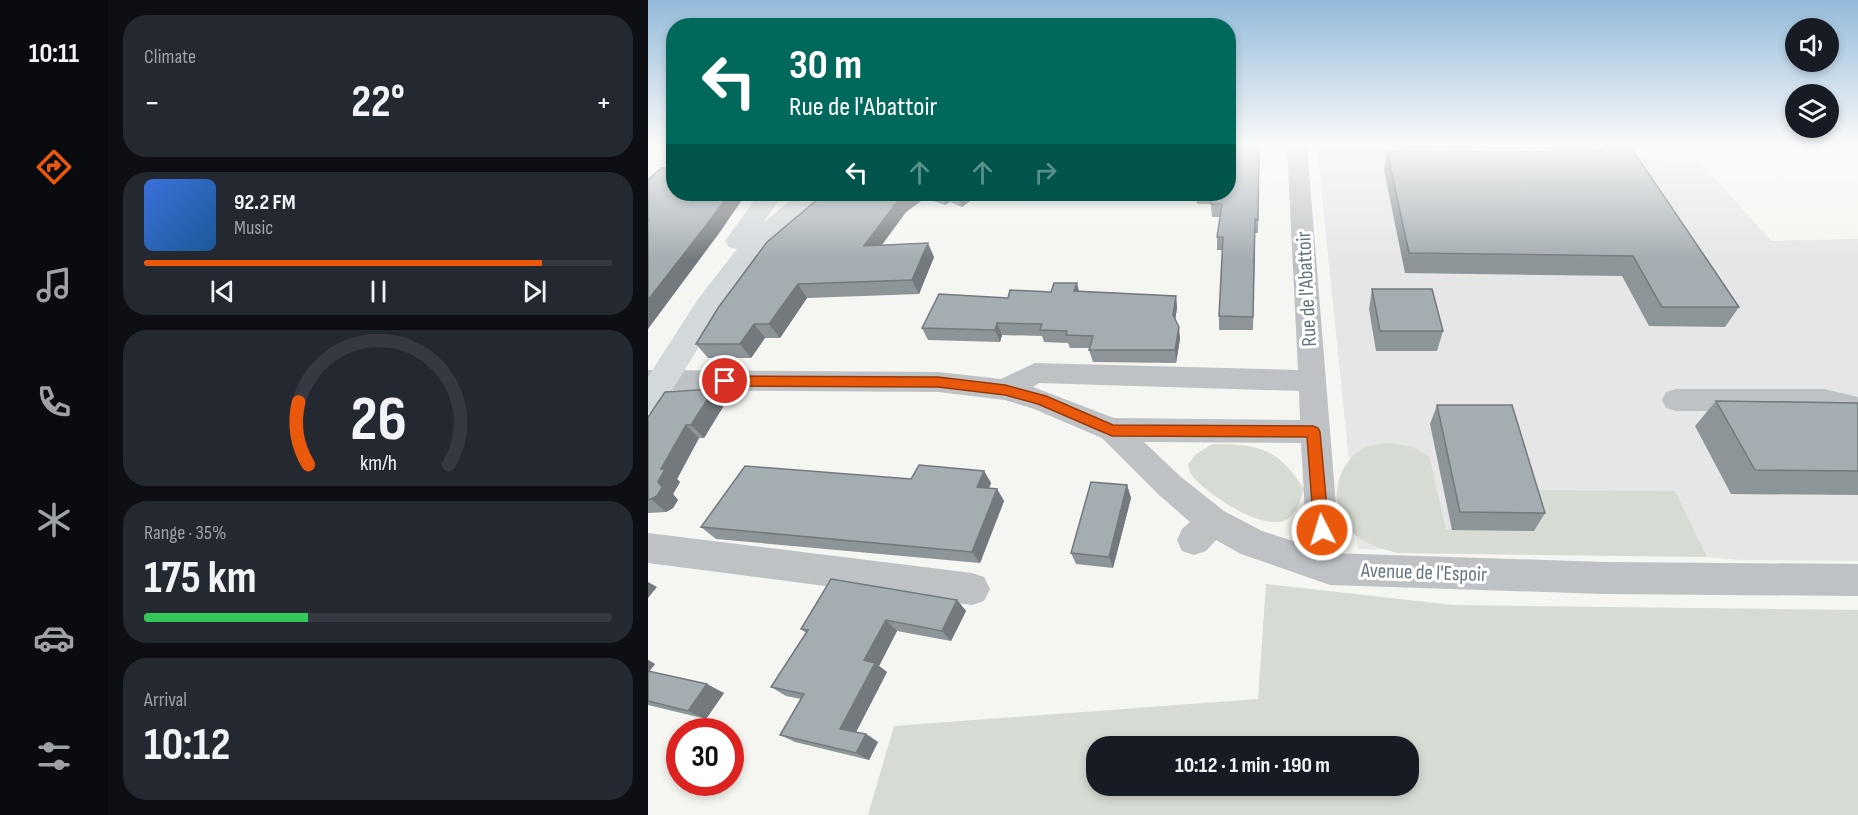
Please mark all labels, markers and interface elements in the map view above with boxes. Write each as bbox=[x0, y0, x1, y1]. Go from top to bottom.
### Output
map controls bbox=[1785, 18, 1839, 138]
button: sound bbox=[1785, 18, 1839, 72]
text: 10:11 bbox=[29, 38, 79, 70]
text: 30 m bbox=[789, 40, 862, 91]
icon: left bbox=[690, 42, 768, 120]
text: Climate bbox=[144, 45, 196, 69]
text: 22° bbox=[351, 75, 405, 130]
text: − bbox=[144, 83, 160, 123]
text: + bbox=[596, 83, 612, 123]
button: layers bbox=[1785, 84, 1839, 138]
text: Rue de l'Abattoir bbox=[789, 91, 937, 123]
icon: directions bbox=[33, 146, 75, 188]
icon: left bbox=[840, 156, 873, 189]
icon: ahead bbox=[903, 156, 936, 189]
icon: ahead bbox=[966, 156, 999, 189]
icon: right bbox=[1029, 156, 1062, 189]
text: 92.2 FM bbox=[234, 189, 296, 216]
text: Music bbox=[234, 216, 273, 240]
street label: Rue de l'Abattoir bbox=[1291, 231, 1322, 347]
icon: music bbox=[33, 264, 75, 306]
icon: previous bbox=[206, 275, 239, 308]
icon: pause bbox=[362, 275, 395, 308]
icon: next bbox=[518, 275, 551, 308]
pin bbox=[699, 355, 750, 406]
icon: arrive bbox=[708, 364, 741, 397]
icon: phone bbox=[33, 381, 75, 423]
text: 26 bbox=[350, 383, 406, 458]
text: km/h bbox=[359, 451, 397, 476]
position arrow bbox=[1290, 498, 1354, 562]
icon: climate bbox=[33, 499, 75, 541]
text: Range · 35% bbox=[144, 521, 226, 545]
text: 175 km bbox=[144, 551, 257, 606]
street label: Avenue de l'Espoir bbox=[1360, 558, 1487, 587]
icon: car bbox=[33, 617, 75, 659]
text: Arrival bbox=[144, 688, 187, 712]
text: 10:12 bbox=[144, 718, 230, 773]
speed limit sign: 30 bbox=[666, 718, 744, 796]
icon: filters bbox=[33, 735, 75, 777]
text: 10:12 · 1 min · 190 m bbox=[1175, 752, 1330, 779]

